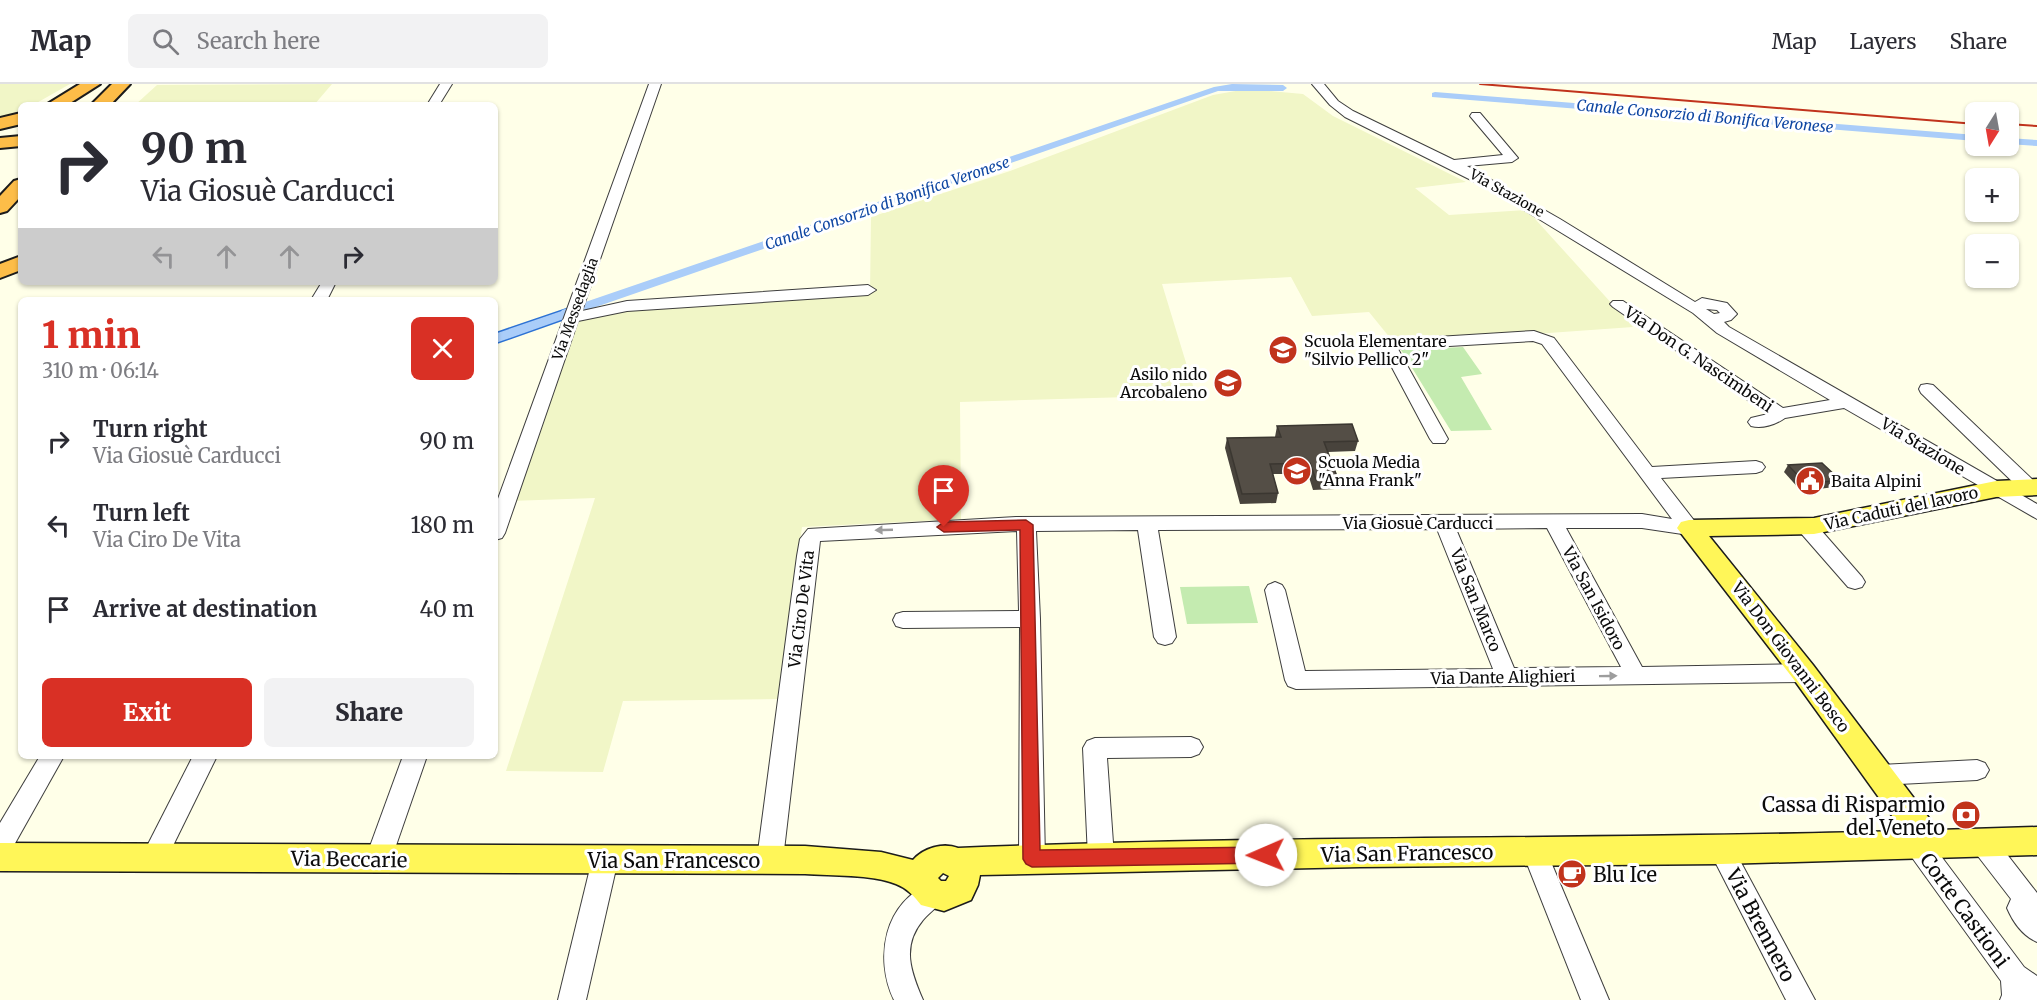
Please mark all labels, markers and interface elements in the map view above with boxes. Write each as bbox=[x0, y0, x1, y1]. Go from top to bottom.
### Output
search box bbox=[128, 14, 548, 68]
text: Map bbox=[30, 23, 92, 59]
icon: search bbox=[149, 25, 182, 58]
text: Search here bbox=[197, 27, 320, 55]
text: Map bbox=[1772, 28, 1817, 55]
text: Layers bbox=[1850, 28, 1917, 55]
text: Share bbox=[1950, 28, 2007, 55]
water label: Canale Consorzio di Bonifica Veronese bbox=[1576, 95, 1835, 137]
north arrow bbox=[1965, 102, 2019, 156]
map controls bbox=[1965, 102, 2019, 288]
text: 90 m bbox=[141, 122, 247, 174]
icon: right bbox=[42, 126, 120, 204]
water label: Canale Consorzio di Bonifica Veronese bbox=[762, 152, 1012, 254]
street label: Via Stazione bbox=[1466, 165, 1548, 221]
button: + bbox=[1965, 168, 2019, 222]
text: Via Giosuè Carducci bbox=[141, 174, 395, 208]
button: − bbox=[1965, 234, 2019, 288]
icon: left bbox=[147, 240, 180, 273]
icon: ahead bbox=[210, 240, 243, 273]
icon: ahead bbox=[273, 240, 306, 273]
icon: right bbox=[336, 240, 369, 273]
street label: Via Messedaglia bbox=[548, 255, 602, 364]
street label: Via Don G. Nascimbeni bbox=[1620, 301, 1777, 416]
text: 1 min bbox=[42, 313, 141, 358]
button: close bbox=[411, 317, 474, 380]
place label: Scuola Elementare "Silvio Pellico 2" bbox=[1304, 331, 1447, 369]
school or university icon: Scuola Elementare "Silvio Pellico 2" bbox=[1267, 334, 1299, 366]
text: 310 m · 06:14 bbox=[42, 358, 159, 383]
place label: Asilo nido Arcobaleno bbox=[1119, 364, 1207, 402]
school or university icon: Asilo nido Arcobaleno bbox=[1212, 367, 1244, 399]
street label: Via Stazione bbox=[1876, 413, 1969, 479]
text: Turn right bbox=[93, 415, 207, 443]
icon: right bbox=[42, 425, 75, 458]
text: 90 m bbox=[419, 427, 474, 455]
text: Via Giosuè Carducci bbox=[93, 443, 281, 468]
place label: Scuola Media "Anna Frank" bbox=[1318, 452, 1422, 490]
school or university icon: Scuola Media "Anna Frank" bbox=[1281, 455, 1313, 487]
pin bbox=[918, 465, 969, 527]
public building icon: Baita Alpini bbox=[1794, 465, 1826, 497]
place label: Baita Alpini bbox=[1831, 471, 1921, 491]
icon: arrive bbox=[927, 474, 960, 507]
street label: Via Caduti del lavoro bbox=[1821, 482, 1980, 534]
text: Turn left bbox=[93, 499, 190, 527]
icon: left bbox=[42, 509, 75, 542]
text: 180 m bbox=[410, 511, 474, 539]
street label: Via Giosuè Carducci bbox=[1342, 513, 1493, 533]
one-way arrow bbox=[875, 525, 894, 534]
text: Via Ciro De Vita bbox=[93, 527, 241, 552]
street label: Via San Isidoro bbox=[1558, 542, 1630, 653]
street label: Via San Marco bbox=[1446, 545, 1506, 654]
street label: Via Ciro De Vita bbox=[784, 549, 818, 670]
street label: Via Don Giovanni Bosco bbox=[1727, 577, 1854, 736]
icon: arrive bbox=[42, 593, 75, 626]
text: Arrive at destination bbox=[93, 595, 317, 623]
text: 40 m bbox=[419, 595, 474, 623]
street label: Via Dante Alighieri bbox=[1430, 666, 1575, 688]
one-way arrow bbox=[1598, 671, 1617, 680]
button: Exit bbox=[42, 678, 252, 747]
button: Share bbox=[264, 678, 474, 747]
place label: Cassa di Risparmio del Veneto bbox=[1762, 792, 1945, 840]
bank icon: Cassa di Risparmio del Veneto bbox=[1950, 799, 1982, 831]
position arrow bbox=[1234, 823, 1298, 887]
street label: Via San Francesco bbox=[1320, 839, 1494, 867]
street label: Via Beccarie bbox=[290, 845, 407, 873]
street label: Via San Francesco bbox=[587, 848, 761, 873]
street label: Corte Castioni bbox=[1915, 848, 2015, 972]
cafe icon: Blu Ice bbox=[1556, 858, 1588, 890]
place label: Blu Ice bbox=[1593, 862, 1657, 887]
street label: Via Brennero bbox=[1720, 863, 1801, 986]

